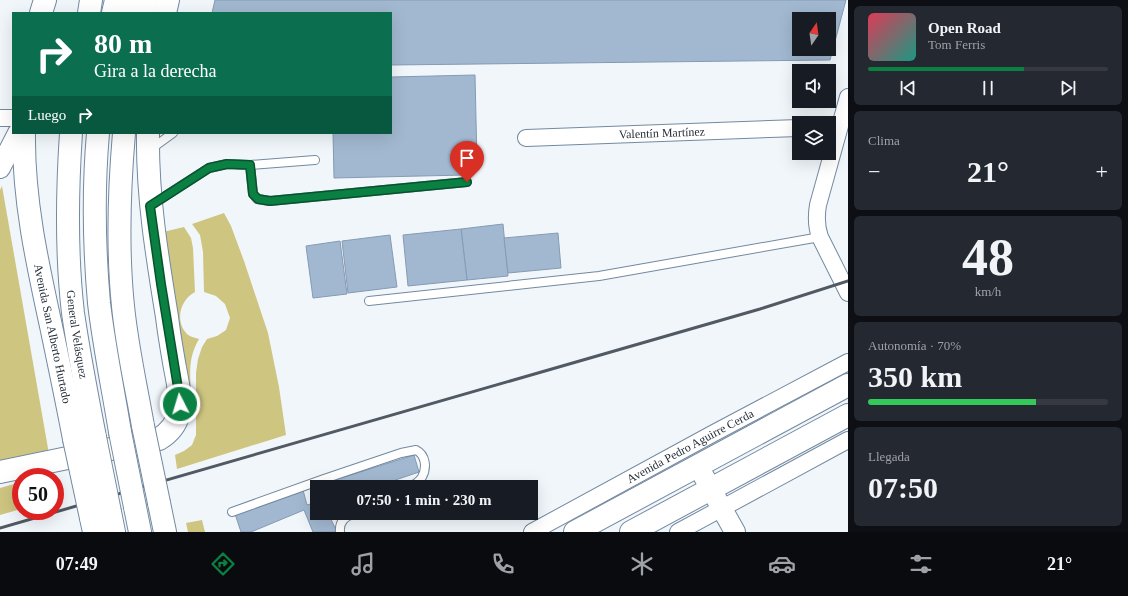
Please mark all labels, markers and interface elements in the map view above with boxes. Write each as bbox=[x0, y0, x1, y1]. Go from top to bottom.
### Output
north arrow bbox=[792, 12, 836, 56]
map controls bbox=[792, 12, 836, 160]
text: Open Road bbox=[928, 20, 1001, 36]
icon: right bbox=[28, 28, 80, 80]
text: 80 m bbox=[94, 28, 152, 59]
text: Tom Ferris bbox=[928, 37, 985, 52]
text: Gira a la derecha bbox=[94, 61, 216, 81]
button: sound bbox=[792, 64, 836, 108]
icon: previous bbox=[897, 77, 919, 99]
icon: pause bbox=[977, 77, 999, 99]
icon: next bbox=[1057, 77, 1079, 99]
icon: right bbox=[74, 104, 96, 126]
text: Luego bbox=[28, 107, 66, 123]
button: layers bbox=[792, 116, 836, 160]
street label: Valentín Martínez bbox=[618, 124, 705, 142]
text: Clima bbox=[868, 133, 900, 148]
pin bbox=[450, 141, 484, 182]
icon: arrive bbox=[456, 147, 478, 169]
text: 21° bbox=[967, 155, 1009, 188]
text: − bbox=[868, 159, 880, 184]
text: + bbox=[1096, 159, 1108, 184]
text: 48 bbox=[962, 229, 1014, 286]
street label: Avenida San Alberto Hurtado bbox=[31, 263, 74, 405]
text: km/h bbox=[975, 284, 1001, 299]
street label: General Velásquez bbox=[64, 289, 91, 380]
text: Autonomía · 70% bbox=[868, 338, 961, 353]
text: 350 km bbox=[868, 360, 962, 393]
position arrow bbox=[159, 383, 201, 425]
street label: Avenida Pedro Aguirre Cerda bbox=[624, 406, 757, 486]
text: Llegada bbox=[868, 449, 910, 464]
speed limit sign: 50 bbox=[12, 468, 64, 520]
text: 07:50 bbox=[868, 471, 938, 504]
text: 07:50 · 1 min · 230 m bbox=[357, 492, 492, 508]
icon: directions bbox=[209, 550, 237, 578]
icon: music bbox=[349, 550, 377, 578]
icon: phone bbox=[489, 550, 517, 578]
icon: climate bbox=[628, 550, 656, 578]
icon: car bbox=[768, 550, 796, 578]
icon: filters bbox=[907, 550, 935, 578]
text: 07:49 bbox=[56, 554, 98, 574]
text: 21° bbox=[1047, 554, 1072, 574]

